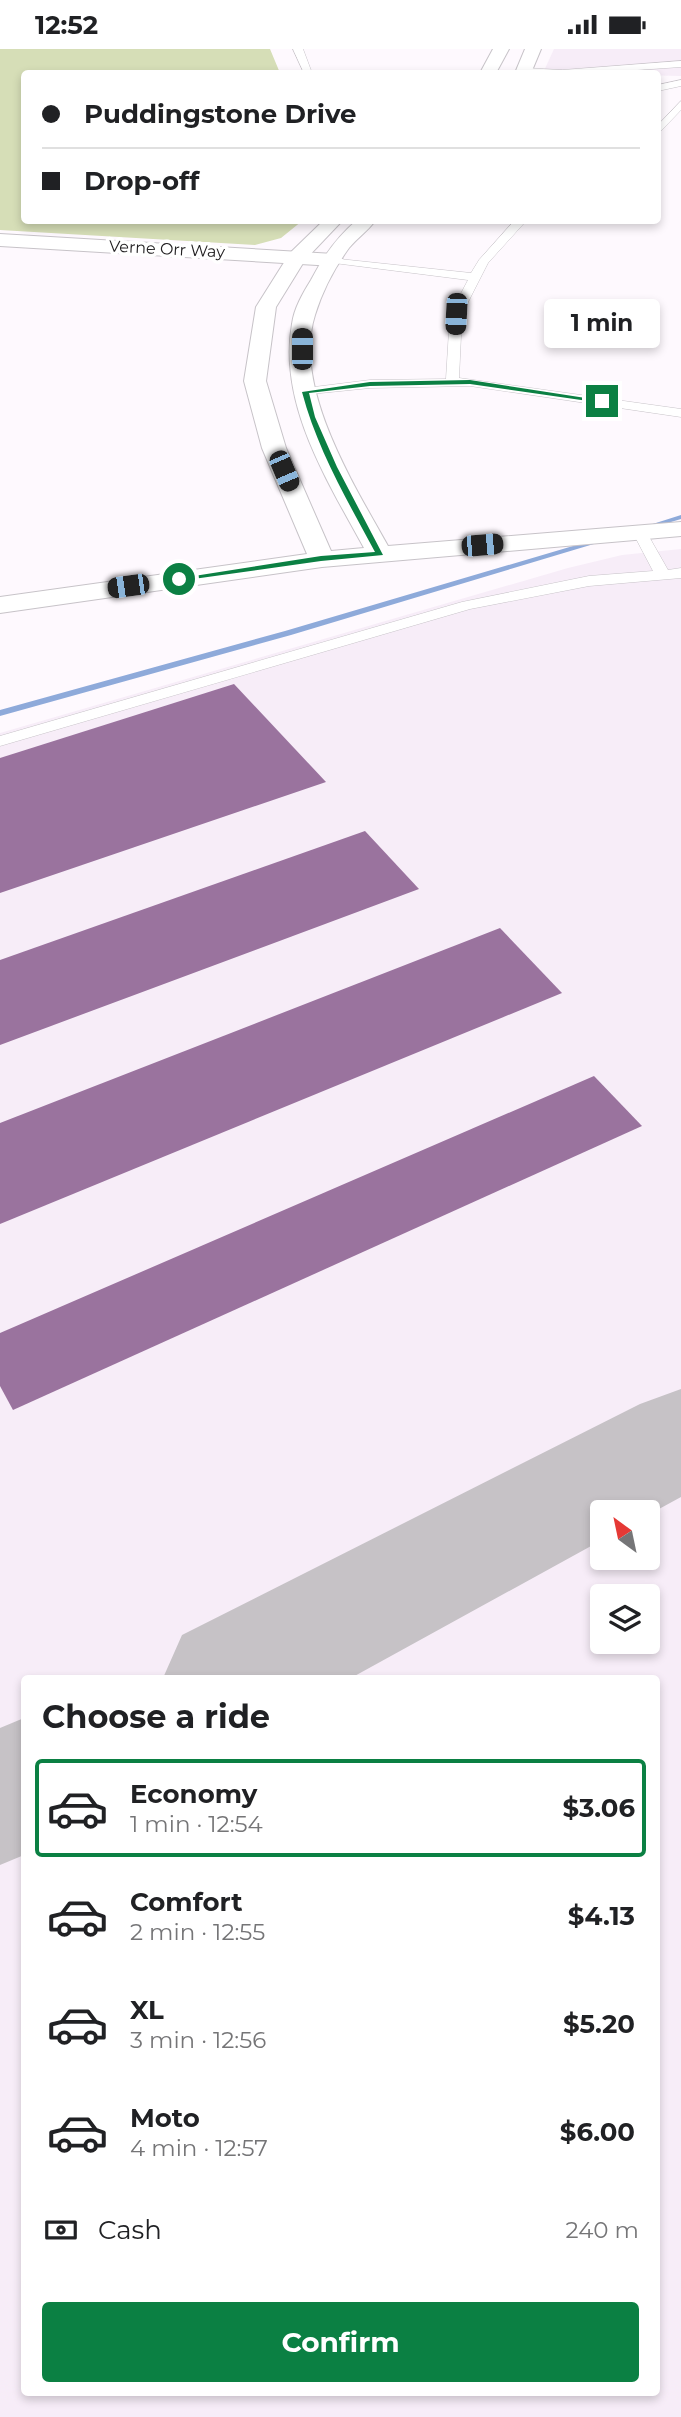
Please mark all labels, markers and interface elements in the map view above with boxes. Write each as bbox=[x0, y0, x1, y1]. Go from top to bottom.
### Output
text: 12:52 bbox=[35, 9, 98, 41]
text: Puddingstone Drive bbox=[84, 98, 357, 130]
text: Drop-off bbox=[84, 165, 199, 197]
street label: Verne Orr Way bbox=[109, 236, 226, 262]
car bbox=[445, 292, 468, 336]
callout: 1 min bbox=[544, 299, 660, 349]
text: 1 min bbox=[571, 309, 633, 337]
car bbox=[292, 328, 313, 370]
route end bbox=[586, 385, 618, 417]
car bbox=[267, 448, 302, 494]
car bbox=[461, 533, 504, 557]
route start bbox=[163, 563, 195, 595]
car bbox=[106, 573, 151, 599]
north arrow bbox=[590, 1500, 660, 1570]
map controls bbox=[590, 1500, 660, 1654]
button: layers bbox=[590, 1584, 660, 1654]
text: Choose a ride bbox=[42, 1697, 270, 1736]
icon: car bbox=[46, 1777, 109, 1840]
text: Economy bbox=[130, 1778, 257, 1810]
text: $3.06 bbox=[562, 1792, 635, 1824]
text: 1 min · 12:54 bbox=[130, 1810, 263, 1838]
icon: car bbox=[46, 1885, 109, 1948]
text: Comfort bbox=[130, 1886, 242, 1918]
text: $4.13 bbox=[568, 1900, 635, 1932]
text: 2 min · 12:55 bbox=[130, 1918, 265, 1946]
icon: car bbox=[46, 1993, 109, 2056]
text: XL bbox=[130, 1994, 164, 2026]
text: $5.20 bbox=[563, 2008, 635, 2040]
text: 3 min · 12:56 bbox=[130, 2026, 266, 2054]
icon: car bbox=[46, 2101, 109, 2164]
text: Moto bbox=[130, 2102, 200, 2134]
text: $6.00 bbox=[560, 2116, 635, 2148]
text: 4 min · 12:57 bbox=[130, 2134, 268, 2162]
icon: cash bbox=[42, 2211, 80, 2249]
text: Cash bbox=[98, 2214, 162, 2246]
text: 240 m bbox=[566, 2216, 639, 2244]
button: Confirm bbox=[42, 2302, 639, 2382]

